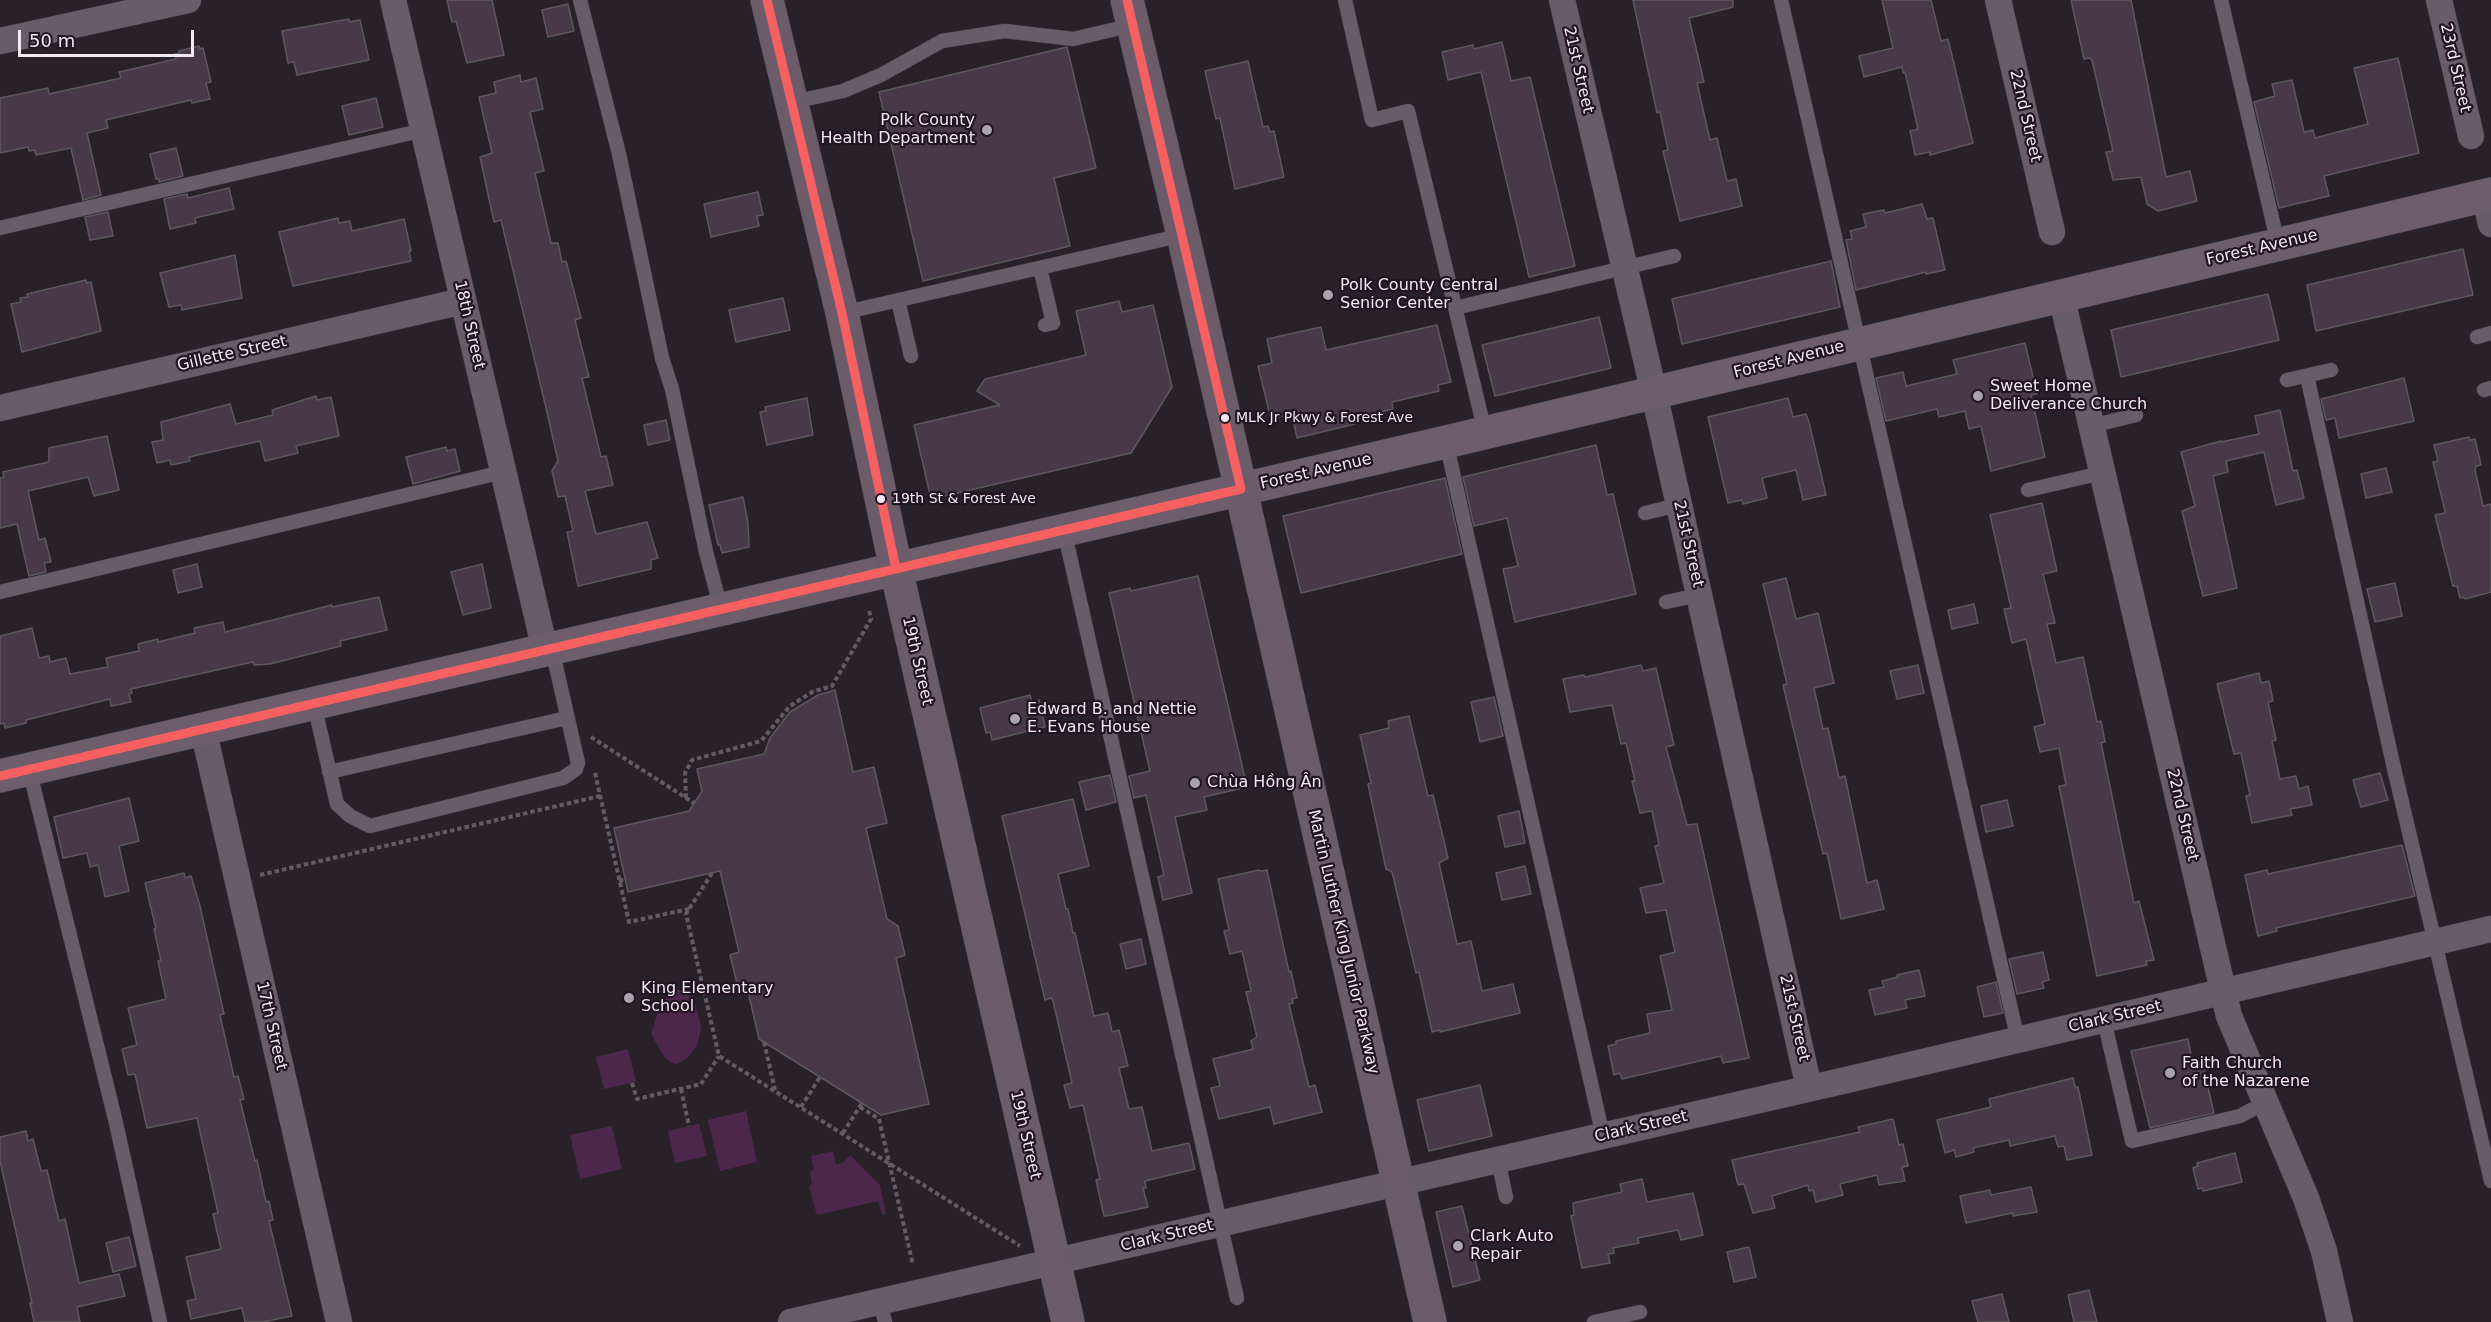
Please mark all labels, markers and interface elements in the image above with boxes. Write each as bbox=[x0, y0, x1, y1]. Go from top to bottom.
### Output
scale bar bbox=[21, 18, 196, 56]
street label: 23rd Street bbox=[2435, 22, 2475, 114]
street label: 21st Street bbox=[1559, 25, 1597, 115]
text: 50 m bbox=[29, 30, 75, 51]
street label: 22nd Street bbox=[2005, 68, 2045, 164]
place label: Polk County Health Department bbox=[821, 111, 975, 149]
marker: Polk County Health Department bbox=[980, 123, 994, 137]
street label: Forest Avenue bbox=[2204, 226, 2320, 270]
place label: Polk County Central Senior Center bbox=[1340, 276, 1498, 314]
street label: 18th Street bbox=[449, 279, 489, 371]
marker: Polk County Central Senior Center bbox=[1321, 288, 1335, 302]
street label: Gillette Street bbox=[175, 332, 289, 376]
street label: Forest Avenue bbox=[1732, 337, 1846, 383]
place label: Sweet Home Deliverance Church bbox=[1990, 377, 2147, 415]
marker: Sweet Home Deliverance Church bbox=[1971, 389, 1985, 403]
place label: MLK Jr Pkwy & Forest Ave bbox=[1236, 410, 1413, 426]
marker: MLK Jr Pkwy & Forest Ave bbox=[1219, 412, 1231, 424]
street label: Forest Avenue bbox=[1258, 450, 1374, 494]
place label: 19th St & Forest Ave bbox=[892, 491, 1036, 507]
marker: 19th St & Forest Ave bbox=[875, 493, 887, 505]
street label: 21st Street bbox=[1669, 499, 1707, 589]
street label: 19th Street bbox=[897, 615, 937, 707]
place label: Edward B. and Nettie E. Evans House bbox=[1027, 700, 1197, 738]
marker: Edward B. and Nettie E. Evans House bbox=[1008, 712, 1022, 726]
street label: 22nd Street bbox=[2162, 767, 2202, 863]
place label: Chùa Hồng Ân bbox=[1207, 773, 1322, 793]
marker: Chùa Hồng Ân bbox=[1188, 776, 1202, 790]
street label: Martin Luther King Junior Parkway bbox=[1303, 808, 1383, 1076]
street label: 21st Street bbox=[1775, 973, 1813, 1063]
place label: King Elementary School bbox=[641, 979, 773, 1017]
street label: 17th Street bbox=[251, 980, 291, 1072]
marker: King Elementary School bbox=[622, 991, 636, 1005]
street label: Clark Street bbox=[2067, 997, 2163, 1037]
place label: Faith Church of the Nazarene bbox=[2182, 1054, 2310, 1092]
marker: Faith Church of the Nazarene bbox=[2163, 1066, 2177, 1080]
street label: 19th Street bbox=[1005, 1089, 1045, 1181]
street label: Clark Street bbox=[1593, 1107, 1689, 1147]
street label: Clark Street bbox=[1119, 1216, 1215, 1256]
place label: Clark Auto Repair bbox=[1470, 1227, 1554, 1265]
marker: Clark Auto Repair bbox=[1451, 1239, 1465, 1253]

